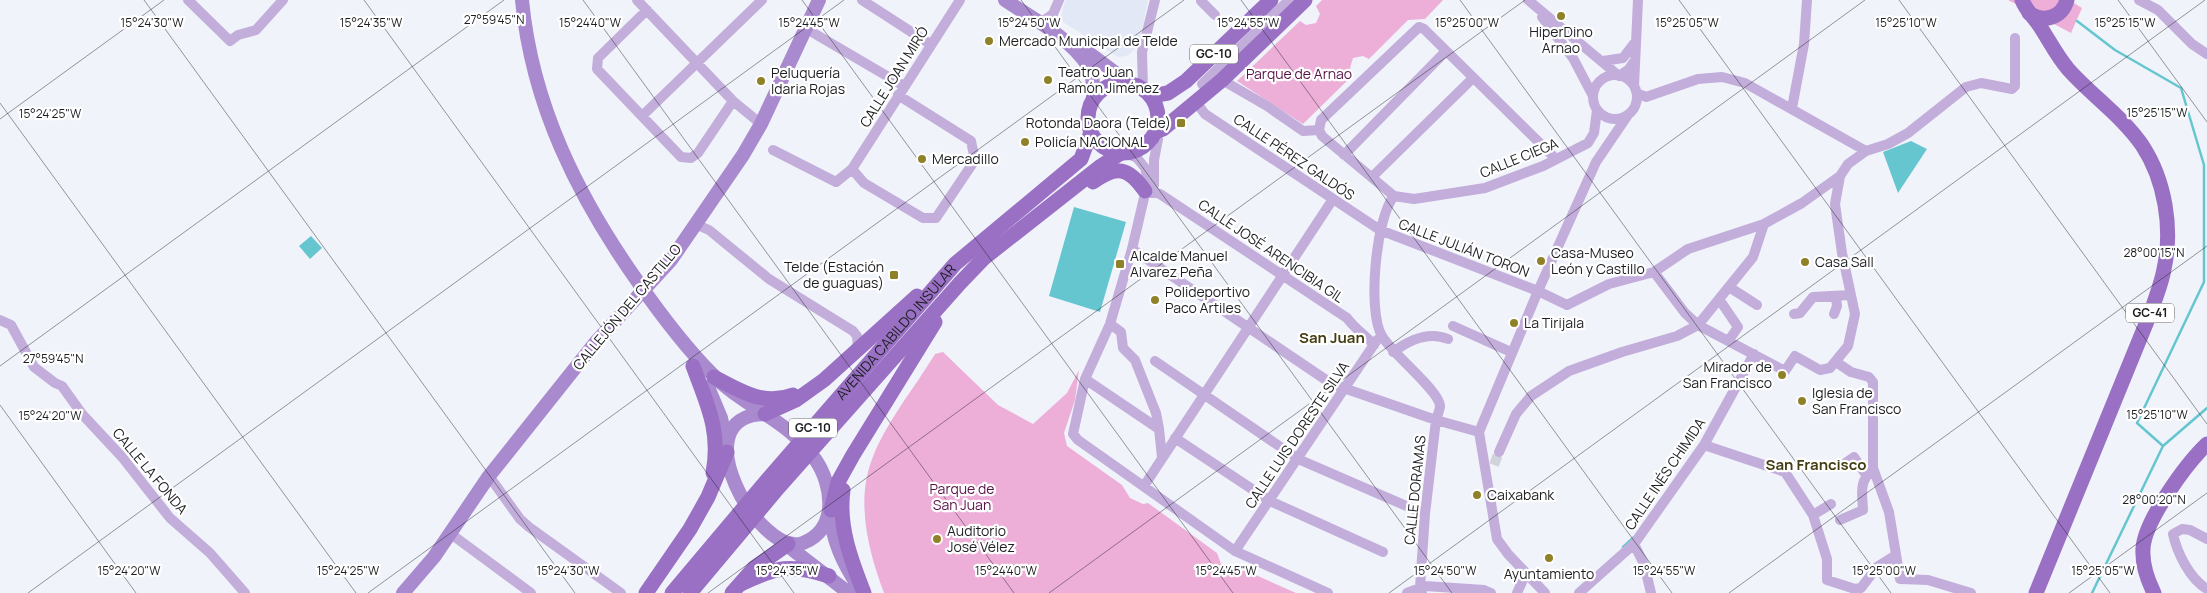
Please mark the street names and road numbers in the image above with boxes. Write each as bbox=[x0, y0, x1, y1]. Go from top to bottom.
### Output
street label: CALLE JOAN MIRÓ bbox=[855, 23, 932, 131]
road number: GC-10 bbox=[1190, 44, 1238, 64]
street label: CALLE PÉREZ GALDÓS bbox=[1230, 109, 1359, 204]
street label: CALLE CIEGA bbox=[1477, 133, 1561, 182]
street label: CALLE JOSÉ ARENCIBIA GIL bbox=[1195, 195, 1348, 307]
street label: CALLE JULIÁN TORON bbox=[1396, 214, 1532, 281]
street label: CALLEJÓN DEL CASTILLO bbox=[568, 240, 685, 374]
street label: AVENIDA CABILDO INSULAR bbox=[831, 259, 960, 404]
road number: GC-41 bbox=[2126, 304, 2174, 322]
street label: CALLE LUIS DORESTE SILVA bbox=[1240, 357, 1353, 512]
street label: CALLE INÉS CHIMIDA bbox=[1620, 414, 1709, 534]
road number: GC-10 bbox=[789, 418, 837, 438]
street label: CALLE LA FONDA bbox=[109, 423, 192, 518]
street label: CALLE DORAMAS bbox=[1399, 434, 1430, 546]

